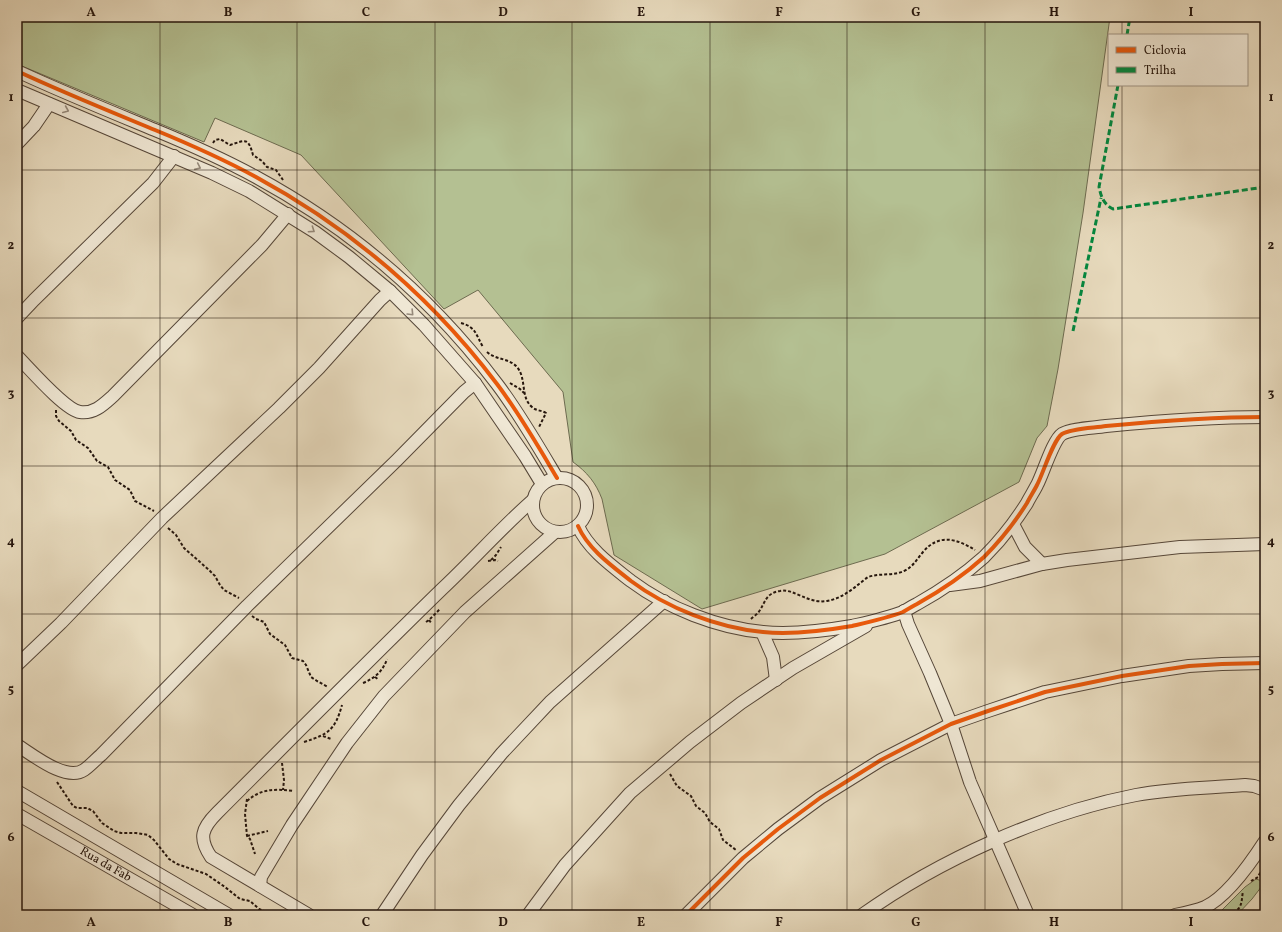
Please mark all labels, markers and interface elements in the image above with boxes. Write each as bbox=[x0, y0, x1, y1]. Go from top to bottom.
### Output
text: A bbox=[86, 4, 96, 22]
text: B bbox=[224, 4, 233, 22]
text: C bbox=[362, 4, 370, 22]
text: D bbox=[498, 4, 508, 22]
text: E bbox=[637, 4, 645, 22]
text: F bbox=[775, 4, 783, 22]
text: G bbox=[911, 4, 921, 22]
text: H bbox=[1049, 4, 1059, 22]
text: I bbox=[1189, 4, 1194, 22]
legend bbox=[1108, 34, 1248, 86]
text: Ciclovia bbox=[1144, 43, 1186, 59]
text: Trilha bbox=[1144, 63, 1176, 79]
text: 1 bbox=[8, 89, 14, 107]
text: 1 bbox=[1268, 89, 1274, 107]
one-way arrow bbox=[61, 105, 69, 113]
one-way arrow bbox=[194, 162, 201, 170]
one-way arrow bbox=[307, 225, 314, 232]
text: 2 bbox=[8, 237, 15, 255]
text: 2 bbox=[1268, 237, 1275, 255]
one-way arrow bbox=[406, 308, 414, 316]
text: 3 bbox=[8, 385, 15, 403]
text: 3 bbox=[1268, 385, 1275, 403]
text: 4 bbox=[7, 533, 15, 551]
text: 4 bbox=[1267, 533, 1275, 551]
text: 5 bbox=[8, 681, 14, 699]
text: 5 bbox=[1268, 681, 1274, 699]
text: 6 bbox=[7, 829, 15, 847]
text: 6 bbox=[1267, 829, 1275, 847]
street label: Rua da Fab bbox=[77, 844, 135, 886]
text: A bbox=[86, 914, 96, 932]
text: B bbox=[224, 914, 233, 932]
text: C bbox=[362, 914, 370, 932]
text: D bbox=[498, 914, 508, 932]
text: E bbox=[637, 914, 645, 932]
text: F bbox=[775, 914, 783, 932]
text: G bbox=[911, 914, 921, 932]
text: H bbox=[1049, 914, 1059, 932]
text: I bbox=[1189, 914, 1194, 932]

